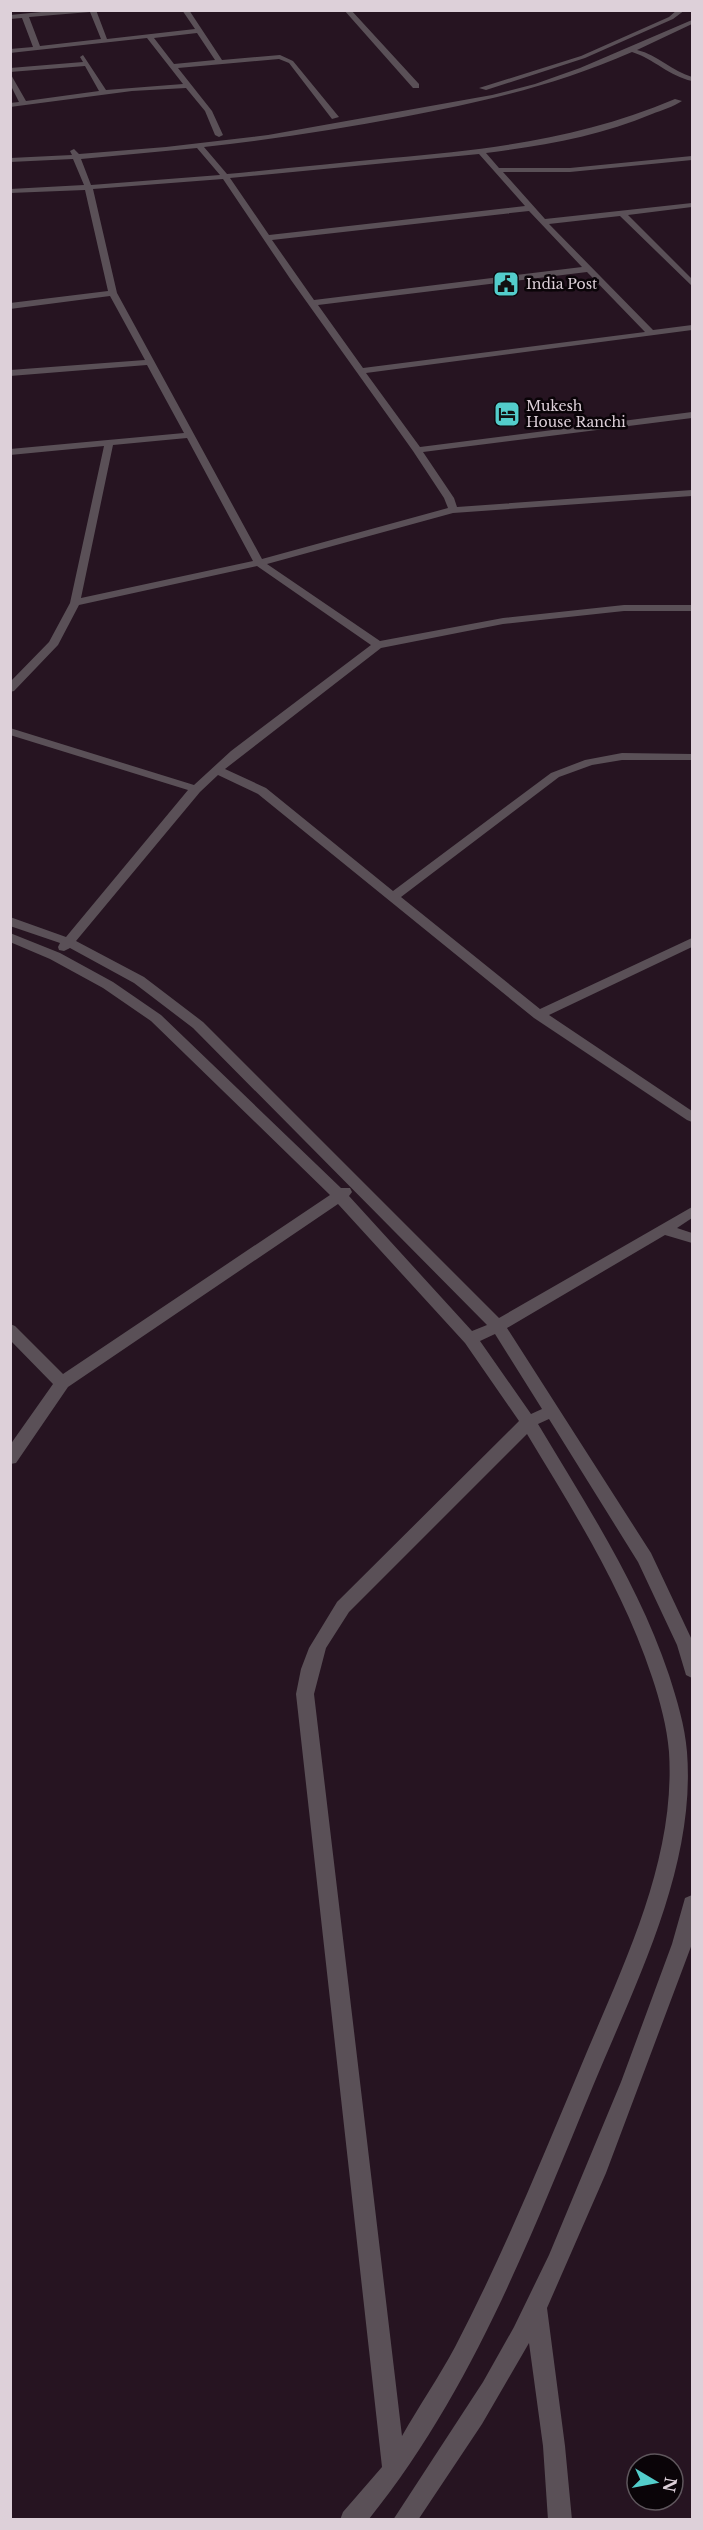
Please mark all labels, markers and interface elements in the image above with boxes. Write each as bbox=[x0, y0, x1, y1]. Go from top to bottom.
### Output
public building icon: India Post bbox=[491, 269, 521, 299]
place label: India Post bbox=[526, 275, 598, 293]
place label: Mukesh House Ranchi bbox=[526, 397, 626, 431]
hotel icon: Mukesh House Ranchi bbox=[492, 399, 522, 429]
north arrow bbox=[625, 2452, 685, 2512]
text: N bbox=[659, 2475, 681, 2494]

